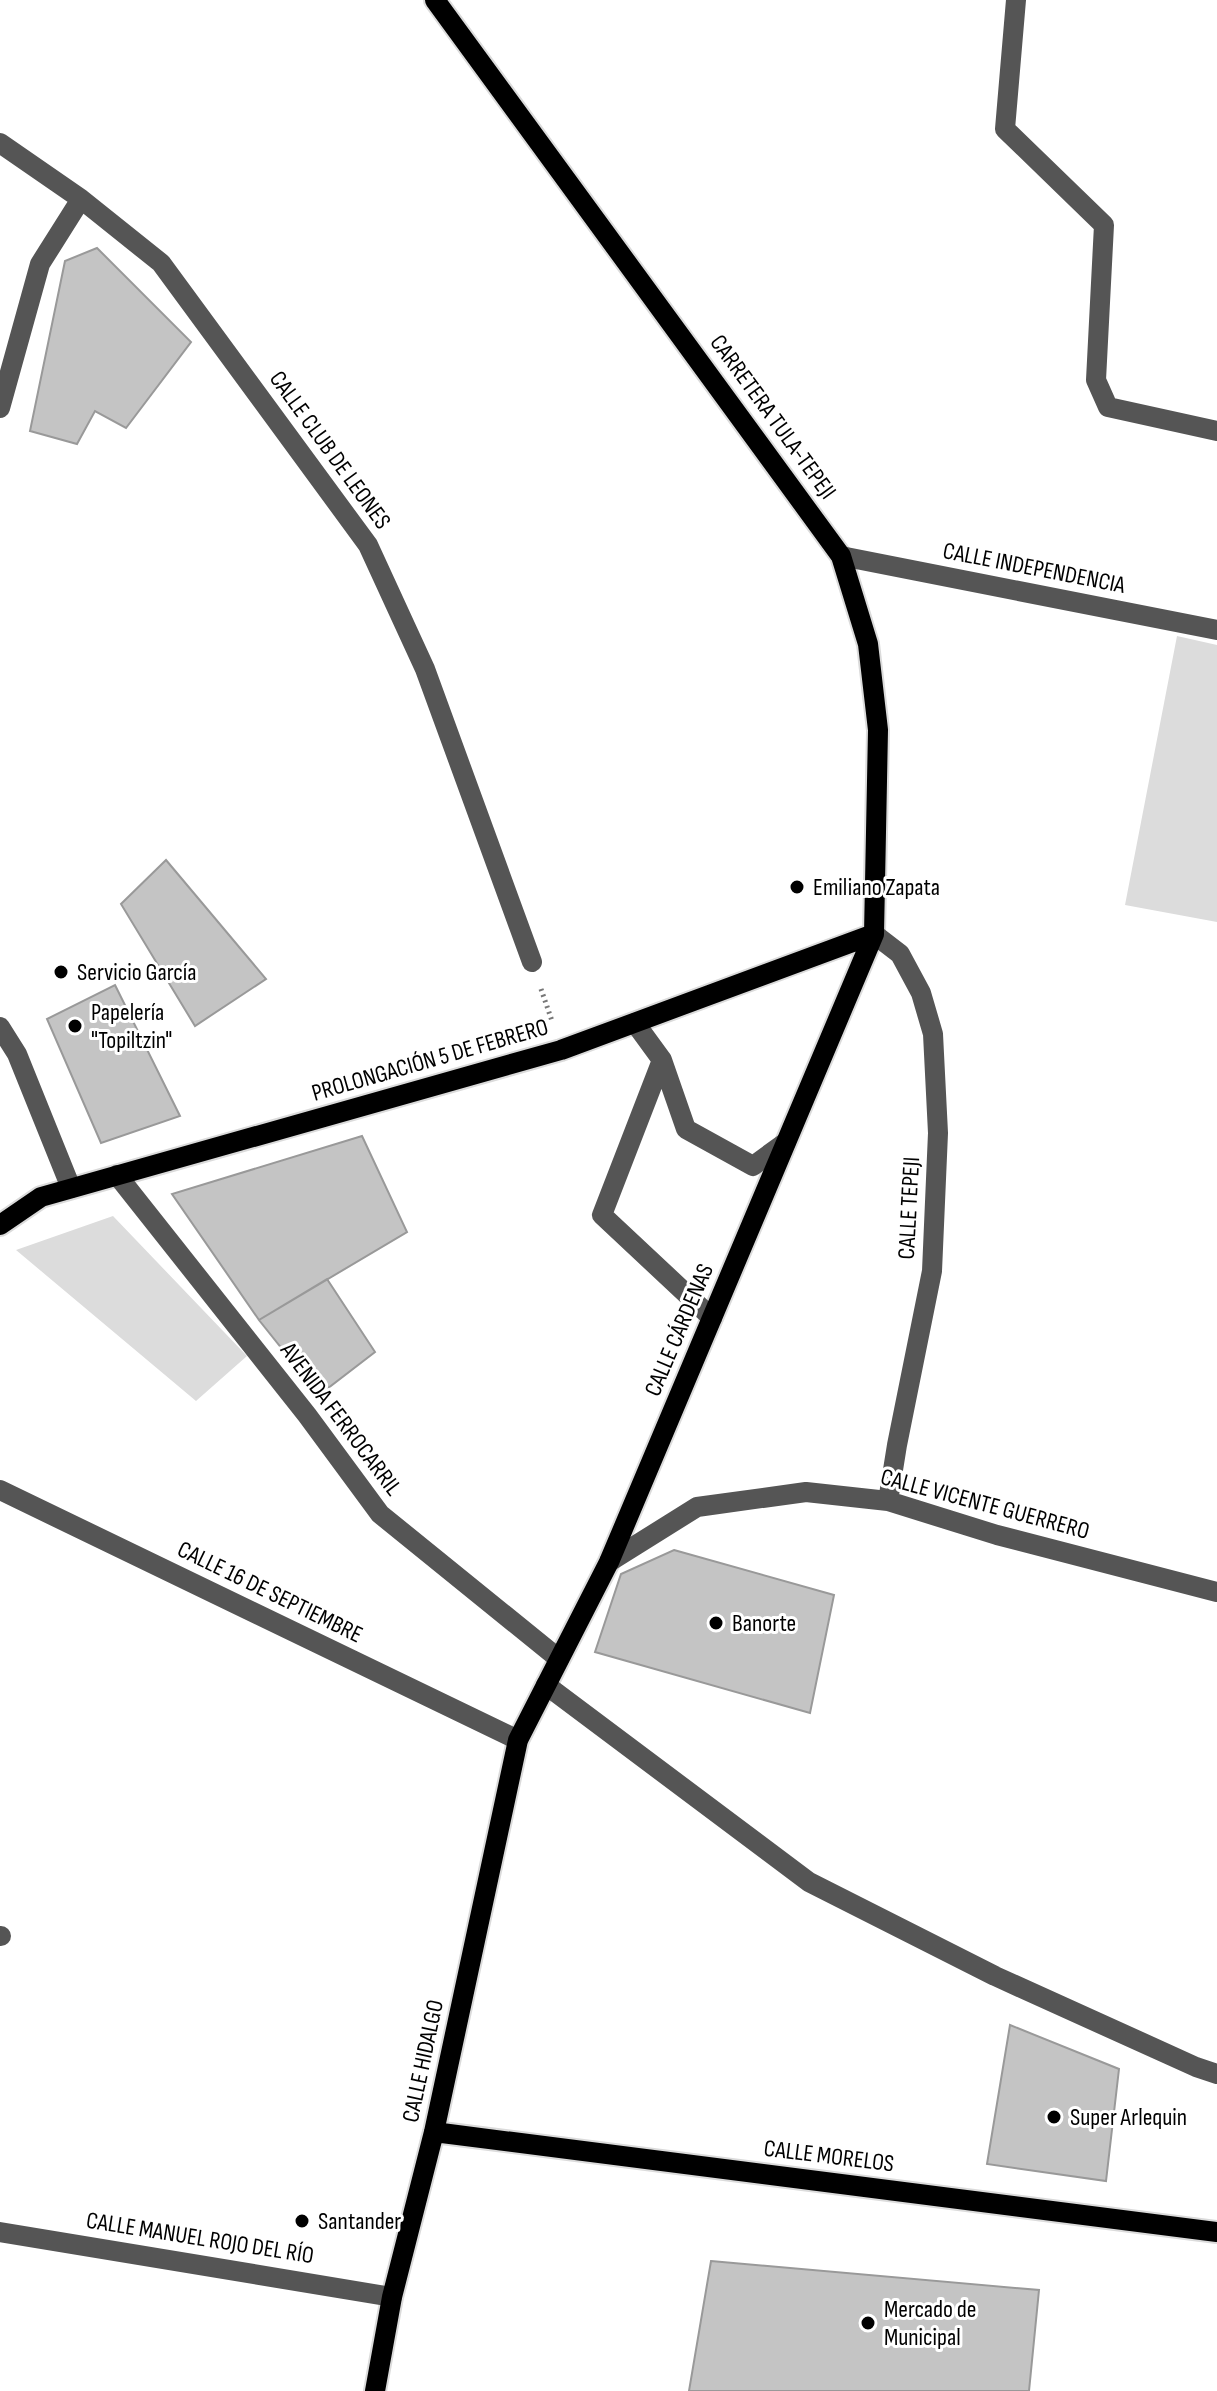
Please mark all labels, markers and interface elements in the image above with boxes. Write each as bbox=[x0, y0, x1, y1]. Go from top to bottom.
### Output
street label: CARRETERA TULA-TEPEJI bbox=[704, 329, 842, 505]
street label: CALLE CLUB DE LEONES bbox=[263, 365, 397, 535]
street label: CALLE INDEPENDENCIA bbox=[940, 536, 1128, 600]
place label: Emiliano Zapata bbox=[813, 873, 940, 902]
marker: Emiliano Zapata bbox=[788, 878, 806, 896]
place label: Servicio García bbox=[77, 958, 197, 987]
marker: Servicio García bbox=[52, 963, 70, 981]
place label: Papelería "Topiltzin" bbox=[91, 998, 172, 1055]
street label: PROLONGACIÓN 5 DE FEBRERO bbox=[308, 1012, 552, 1108]
marker: Papelería "Topiltzin" bbox=[66, 1017, 84, 1035]
street label: CALLE TEPEJI bbox=[892, 1156, 926, 1260]
street label: CALLE CÁRDENAS bbox=[638, 1259, 720, 1401]
street label: AVENIDA FERROCARRIL bbox=[273, 1336, 408, 1501]
street label: CALLE VICENTE GUERRERO bbox=[877, 1462, 1093, 1546]
street label: CALLE 16 DE SEPTIEMBRE bbox=[173, 1535, 367, 1649]
place label: Banorte bbox=[732, 1609, 796, 1638]
marker: Banorte bbox=[707, 1614, 725, 1632]
street label: CALLE HIDALGO bbox=[396, 1997, 450, 2125]
place label: Super Arlequin bbox=[1070, 2103, 1187, 2132]
marker: Super Arlequin bbox=[1045, 2108, 1063, 2126]
street label: CALLE MORELOS bbox=[762, 2134, 896, 2178]
street label: CALLE MANUEL ROJO DEL RÍO bbox=[84, 2206, 316, 2270]
place label: Santander bbox=[318, 2207, 401, 2236]
marker: Santander bbox=[293, 2212, 311, 2230]
place label: Mercado de Municipal bbox=[884, 2295, 976, 2352]
marker: Mercado de Municipal bbox=[859, 2314, 877, 2332]

